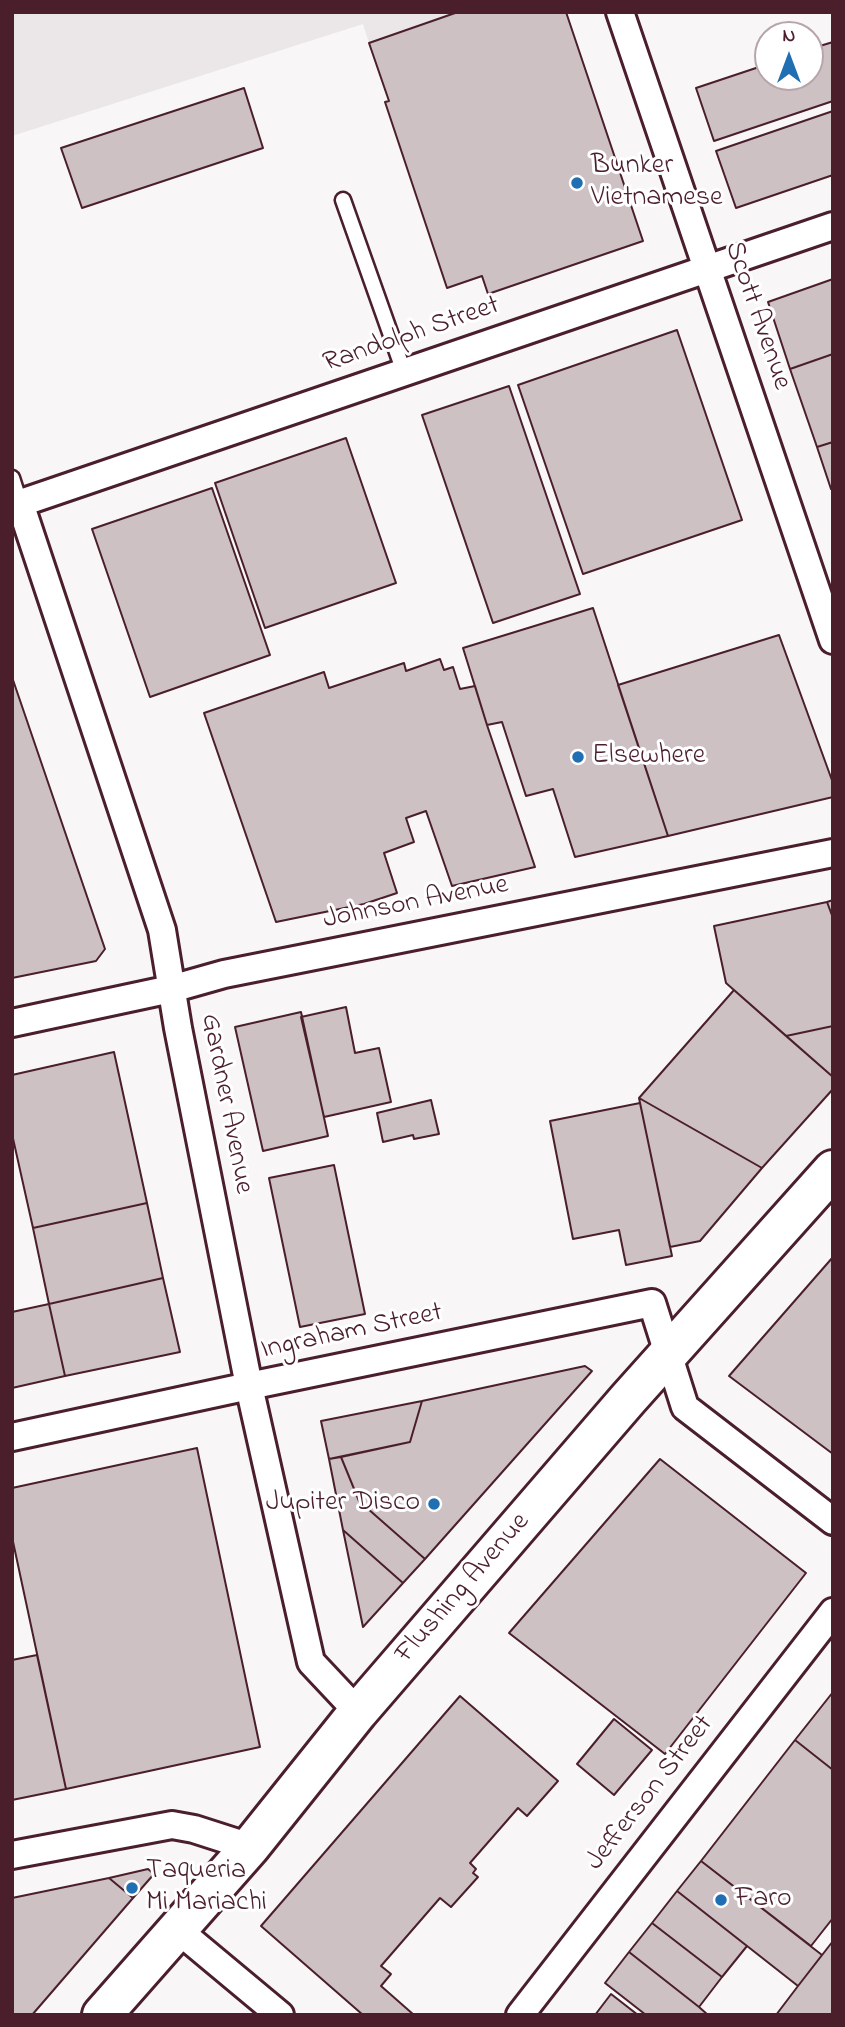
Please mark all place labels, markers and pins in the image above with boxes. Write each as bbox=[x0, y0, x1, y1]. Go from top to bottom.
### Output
place label: Bunker Vietnamese bbox=[591, 150, 723, 216]
marker: Bunker Vietnamese bbox=[569, 175, 585, 191]
place label: Elsewhere bbox=[592, 740, 705, 774]
marker: Elsewhere bbox=[570, 749, 586, 765]
place label: Jupiter Disco bbox=[266, 1487, 420, 1521]
marker: Jupiter Disco bbox=[426, 1496, 442, 1512]
place label: Taqueria Mi Mariachi bbox=[146, 1855, 267, 1921]
marker: Taqueria Mi Mariachi bbox=[124, 1880, 140, 1896]
place label: Faro bbox=[735, 1883, 792, 1917]
marker: Faro bbox=[713, 1892, 729, 1908]

